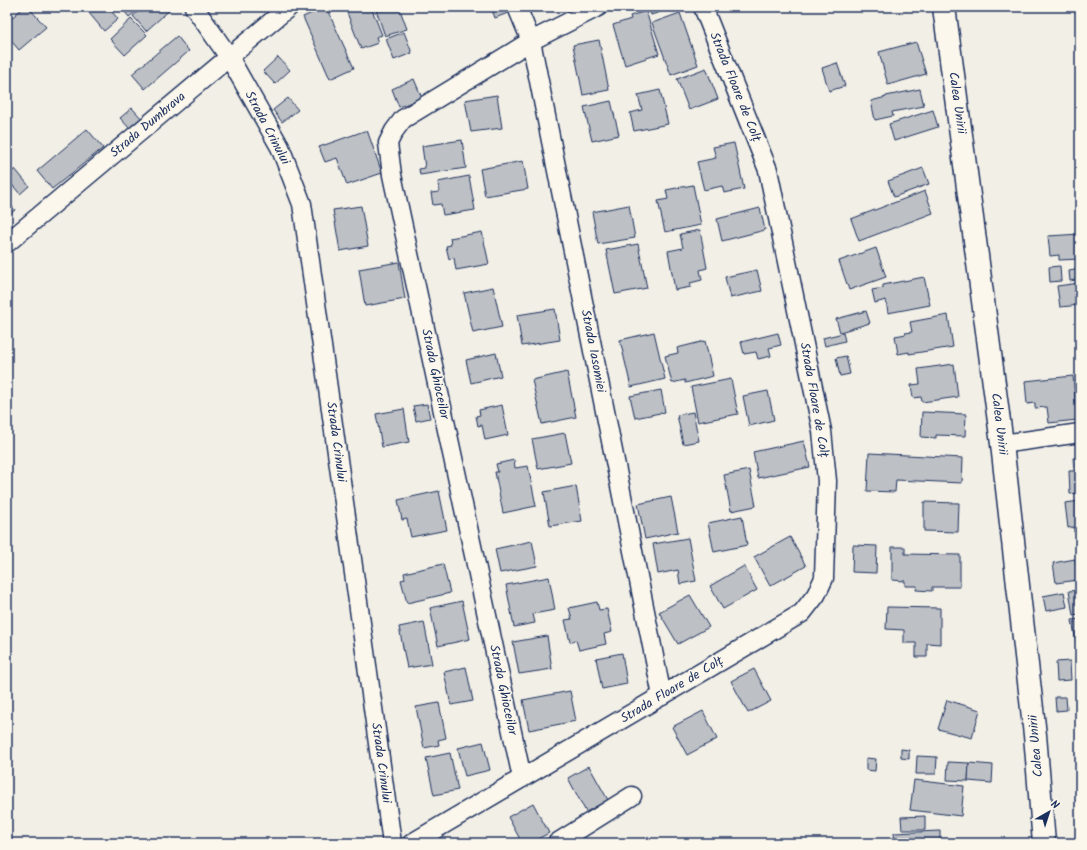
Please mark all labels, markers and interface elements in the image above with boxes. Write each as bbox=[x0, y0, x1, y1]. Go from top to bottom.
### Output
street label: Strada Floare de Colț bbox=[703, 29, 767, 146]
street label: Calea Unirii bbox=[942, 71, 972, 136]
street label: Strada Dumbrava bbox=[105, 87, 191, 163]
street label: Strada Crinului bbox=[239, 87, 296, 170]
street label: Strada Iasomiei bbox=[575, 308, 612, 395]
street label: Strada Ghioceilor bbox=[415, 327, 455, 422]
street label: Strada Floare de Colț bbox=[794, 341, 835, 460]
street label: Calea Unirii bbox=[985, 392, 1013, 457]
street label: Strada Crinului bbox=[320, 400, 352, 484]
street label: Strada Ghioceilor bbox=[483, 643, 523, 738]
street label: Strada Floare de Colț bbox=[617, 650, 728, 729]
street label: Calea Unirii bbox=[1023, 713, 1049, 778]
street label: Strada Crinului bbox=[365, 721, 397, 805]
north arrow bbox=[1029, 792, 1069, 832]
text: N bbox=[1046, 796, 1063, 814]

